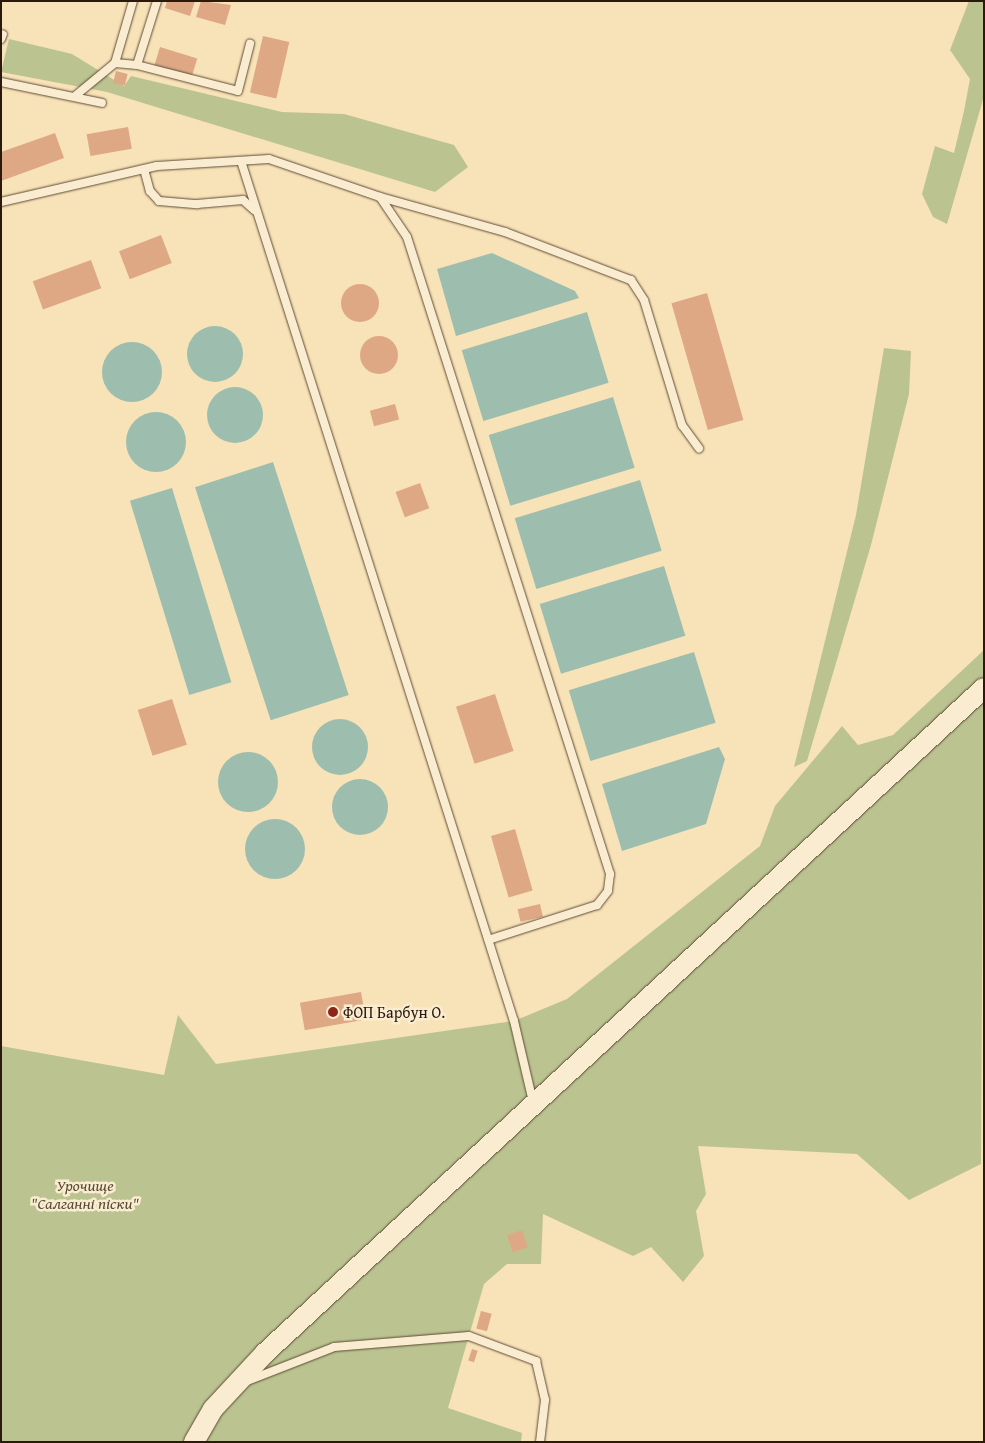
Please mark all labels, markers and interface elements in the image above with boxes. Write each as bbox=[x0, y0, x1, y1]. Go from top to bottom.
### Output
place label: ФОП Барбун О. bbox=[343, 1002, 445, 1022]
marker: ФОП Барбун О. bbox=[327, 1006, 339, 1018]
park label: Урочище "Салганні піски" bbox=[31, 1175, 139, 1213]

